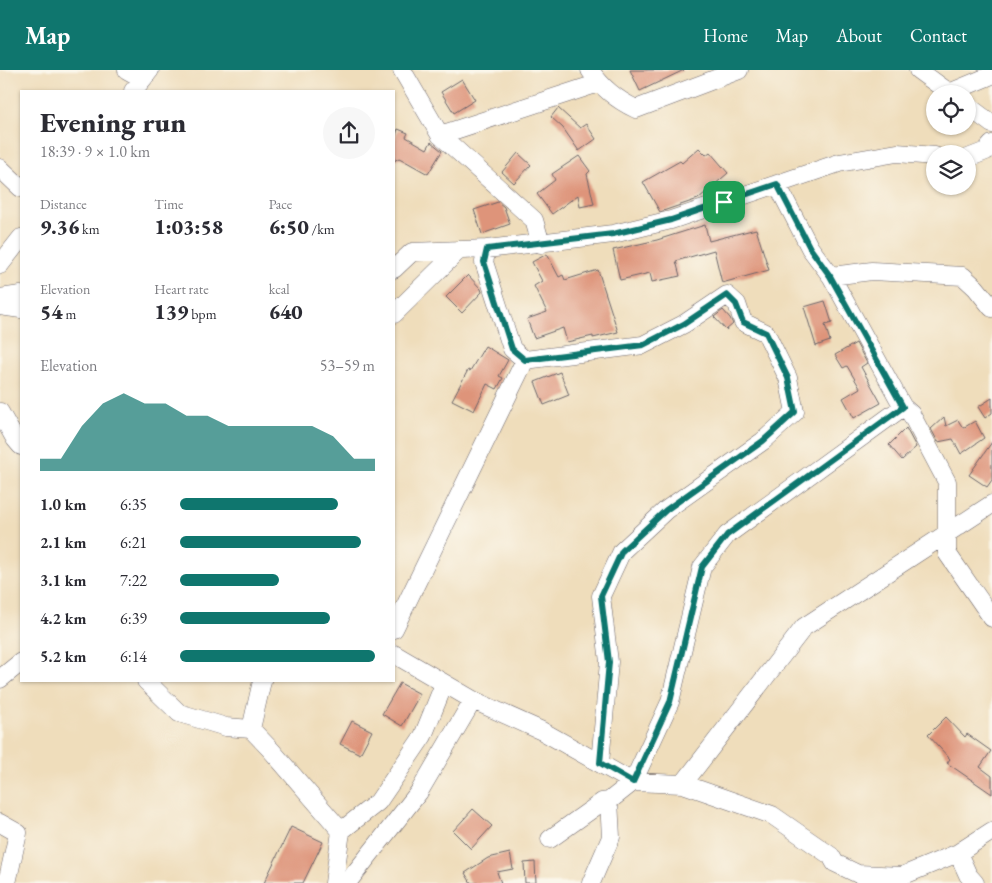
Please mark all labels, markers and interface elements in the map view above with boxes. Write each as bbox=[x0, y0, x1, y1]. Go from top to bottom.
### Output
text: Map bbox=[25, 20, 70, 51]
text: Home bbox=[703, 24, 748, 47]
text: Map bbox=[776, 24, 808, 47]
text: About bbox=[836, 24, 882, 47]
text: Contact bbox=[910, 24, 967, 47]
map controls bbox=[926, 85, 976, 195]
button: locate bbox=[926, 85, 976, 135]
text: Evening run bbox=[40, 104, 186, 140]
button: share bbox=[323, 107, 375, 159]
text: 18:39 · 9 × 1.0 km bbox=[40, 141, 150, 162]
button: layers bbox=[926, 145, 976, 195]
pin bbox=[703, 181, 745, 223]
icon: arrive bbox=[710, 188, 738, 216]
text: Distance bbox=[40, 195, 87, 213]
text: Time bbox=[154, 195, 184, 213]
text: Pace bbox=[269, 195, 292, 213]
text: 9.36 bbox=[40, 213, 79, 240]
text: 1:03:58 bbox=[154, 213, 223, 240]
text: 6:50 bbox=[269, 213, 309, 240]
text: km bbox=[79, 220, 100, 238]
text: /km bbox=[309, 220, 335, 238]
text: Elevation bbox=[40, 280, 90, 298]
text: Heart rate bbox=[154, 280, 209, 298]
text: kcal bbox=[269, 280, 290, 298]
text: 54 bbox=[40, 298, 63, 325]
text: 139 bbox=[154, 298, 188, 325]
text: 640 bbox=[269, 298, 303, 325]
text: m bbox=[63, 305, 76, 323]
text: bpm bbox=[188, 305, 217, 323]
text: Elevation bbox=[40, 355, 98, 376]
text: 53–59 m bbox=[320, 355, 375, 376]
text: 1.0 km bbox=[40, 494, 86, 515]
text: 6:35 bbox=[120, 494, 147, 515]
text: 2.1 km bbox=[40, 532, 86, 553]
text: 6:21 bbox=[120, 532, 147, 553]
text: 3.1 km bbox=[40, 570, 86, 591]
text: 7:22 bbox=[120, 570, 147, 591]
text: 4.2 km bbox=[40, 608, 86, 629]
text: 6:39 bbox=[120, 608, 147, 629]
text: 5.2 km bbox=[40, 646, 86, 667]
text: 6:14 bbox=[120, 646, 147, 667]

